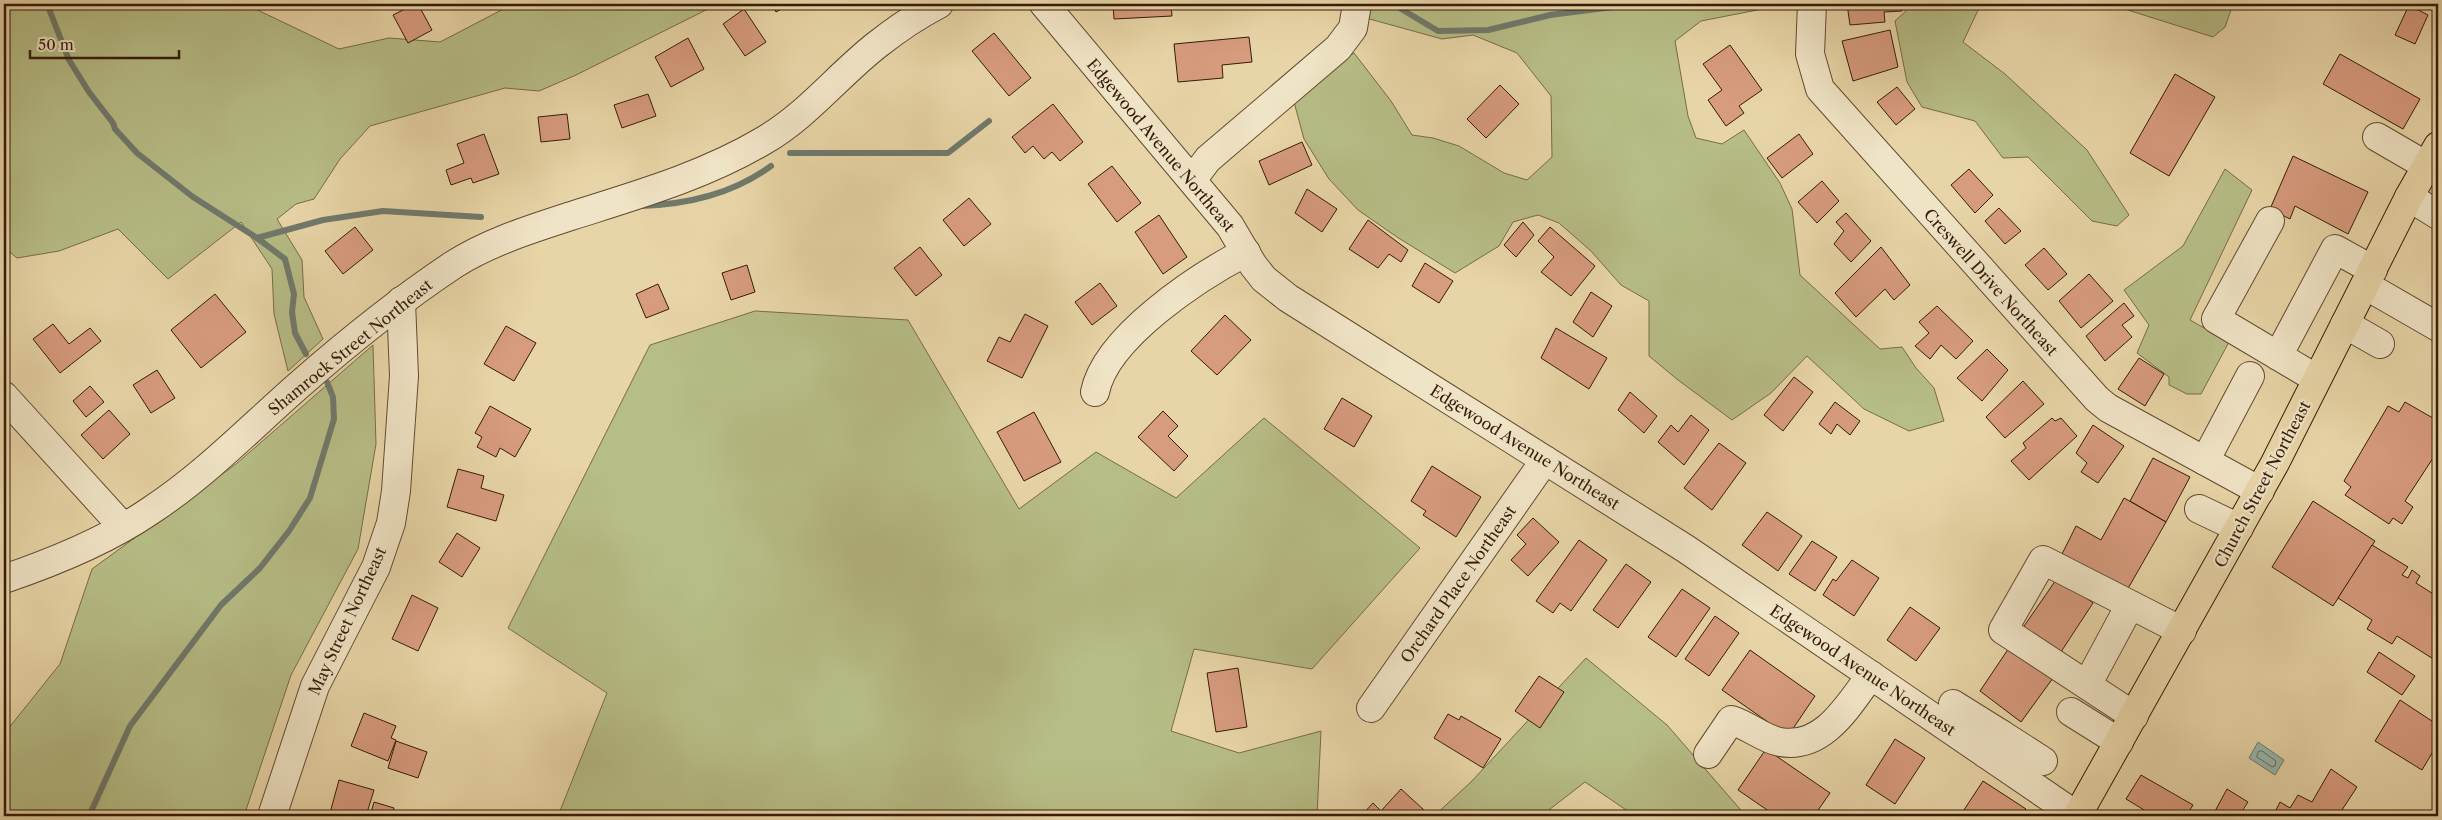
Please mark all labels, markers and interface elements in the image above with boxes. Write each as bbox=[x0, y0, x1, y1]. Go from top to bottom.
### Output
scale bar bbox=[30, 28, 179, 60]
text: 50 m bbox=[38, 35, 74, 54]
street label: Edgewood Avenue Northeast bbox=[1083, 54, 1240, 236]
street label: Creswell Drive Northeast bbox=[1920, 204, 2063, 360]
street label: Shamrock Street Northeast bbox=[264, 274, 436, 419]
street label: Edgewood Avenue Northeast bbox=[1427, 380, 1624, 514]
street label: Church Street Northeast bbox=[2210, 397, 2315, 571]
street label: Orchard Place Northeast bbox=[1396, 501, 1520, 667]
street label: May Street Northeast bbox=[304, 543, 390, 698]
street label: Edgewood Avenue Northeast bbox=[1766, 600, 1960, 740]

